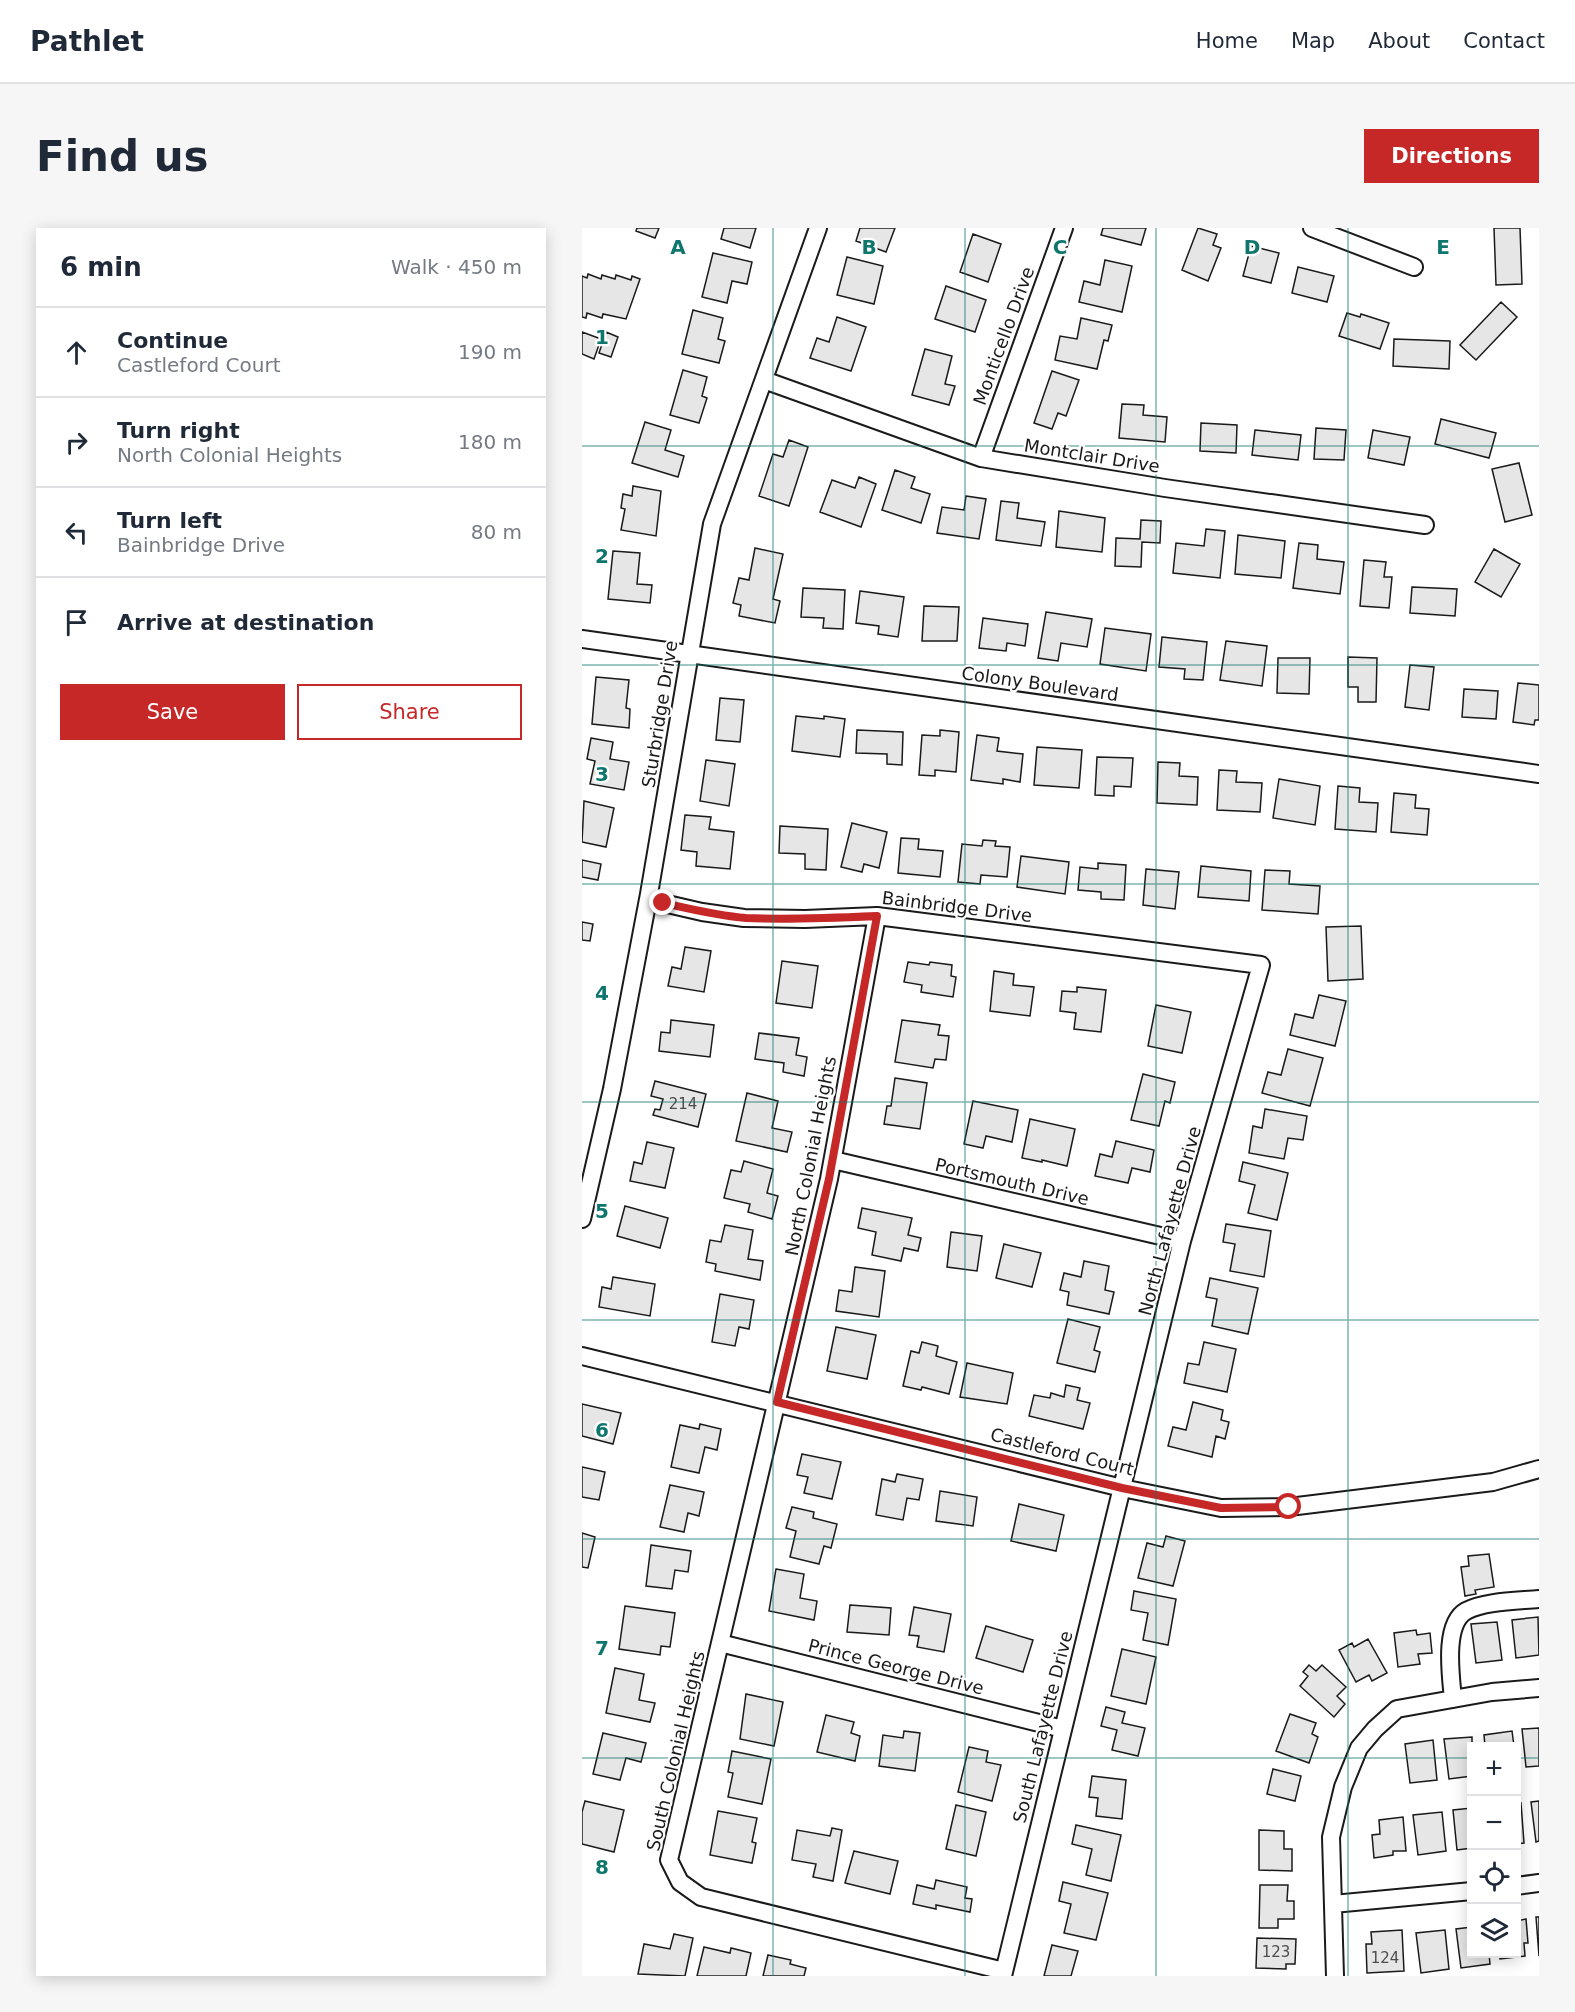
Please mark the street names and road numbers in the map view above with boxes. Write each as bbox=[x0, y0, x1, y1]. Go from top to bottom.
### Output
street label: Monticello Drive bbox=[969, 264, 1038, 408]
street label: Montclair Drive bbox=[1023, 434, 1161, 477]
street label: Sturbridge Drive bbox=[637, 639, 682, 789]
street label: Colony Boulevard bbox=[960, 662, 1120, 705]
street label: Bainbridge Drive bbox=[881, 887, 1033, 926]
street label: North Colonial Heights bbox=[781, 1054, 840, 1257]
street label: North Lafayette Drive bbox=[1134, 1124, 1205, 1318]
street label: Portsmouth Drive bbox=[933, 1154, 1091, 1209]
street label: Castleford Court bbox=[988, 1424, 1136, 1480]
street label: South Lafayette Drive bbox=[1008, 1629, 1077, 1825]
street label: Prince George Drive bbox=[806, 1635, 986, 1699]
street label: South Colonial Heights bbox=[642, 1649, 709, 1853]

